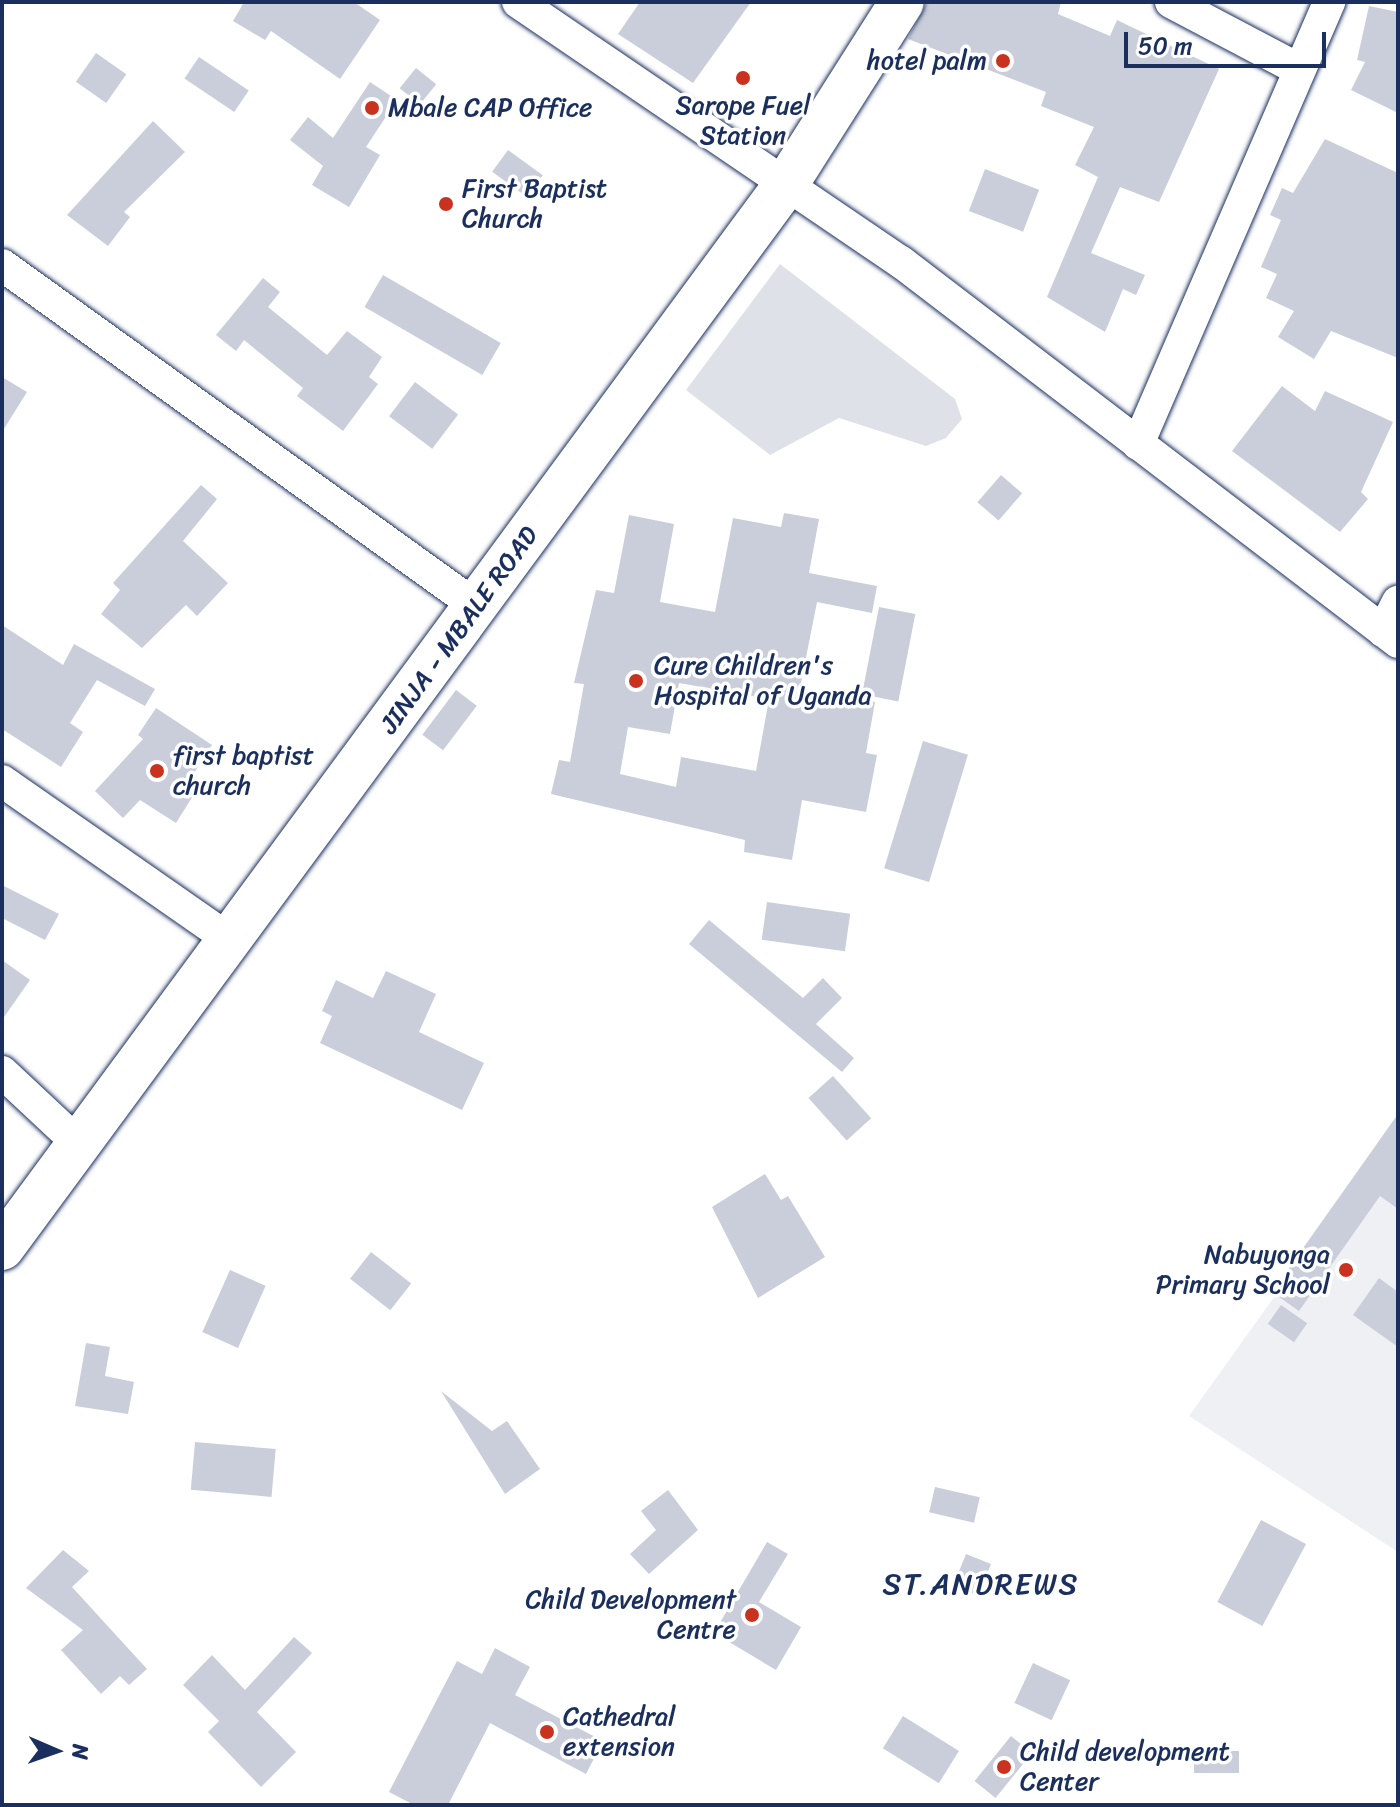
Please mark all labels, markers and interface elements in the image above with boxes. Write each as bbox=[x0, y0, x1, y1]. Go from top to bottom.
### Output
scale bar bbox=[1128, 16, 1330, 66]
text: 50 m bbox=[1138, 25, 1193, 67]
place label: hotel palm bbox=[867, 45, 987, 77]
marker: hotel palm bbox=[994, 52, 1012, 70]
marker: Sarope Fuel Station bbox=[734, 69, 752, 87]
place label: Sarope Fuel Station bbox=[675, 90, 811, 152]
place label: Mbale CAP Office bbox=[388, 92, 593, 124]
marker: Mbale CAP Office bbox=[363, 99, 381, 117]
place label: First Baptist Church bbox=[462, 173, 607, 234]
marker: First Baptist Church bbox=[437, 195, 455, 213]
street label: JINJA - MBALE ROAD bbox=[373, 520, 545, 740]
place label: Cure Children's Hospital of Uganda bbox=[654, 650, 872, 712]
marker: Cure Children's Hospital of Uganda bbox=[625, 670, 647, 692]
place label: first baptist church bbox=[173, 740, 314, 802]
marker: first baptist church bbox=[148, 762, 166, 780]
place label: Nabuyonga Primary School bbox=[1156, 1239, 1330, 1300]
marker: Nabuyonga Primary School bbox=[1337, 1261, 1355, 1279]
district label: ST.ANDREWS bbox=[882, 1566, 1080, 1602]
place label: Child Development Centre bbox=[525, 1584, 736, 1646]
marker: Child Development Centre bbox=[743, 1606, 761, 1624]
place label: Cathedral extension bbox=[563, 1701, 675, 1762]
north arrow bbox=[16, 1711, 96, 1791]
marker: Cathedral extension bbox=[538, 1723, 556, 1741]
place label: Child development Center bbox=[1020, 1736, 1230, 1798]
text: N bbox=[61, 1744, 100, 1760]
marker: Child development Center bbox=[995, 1758, 1013, 1776]

